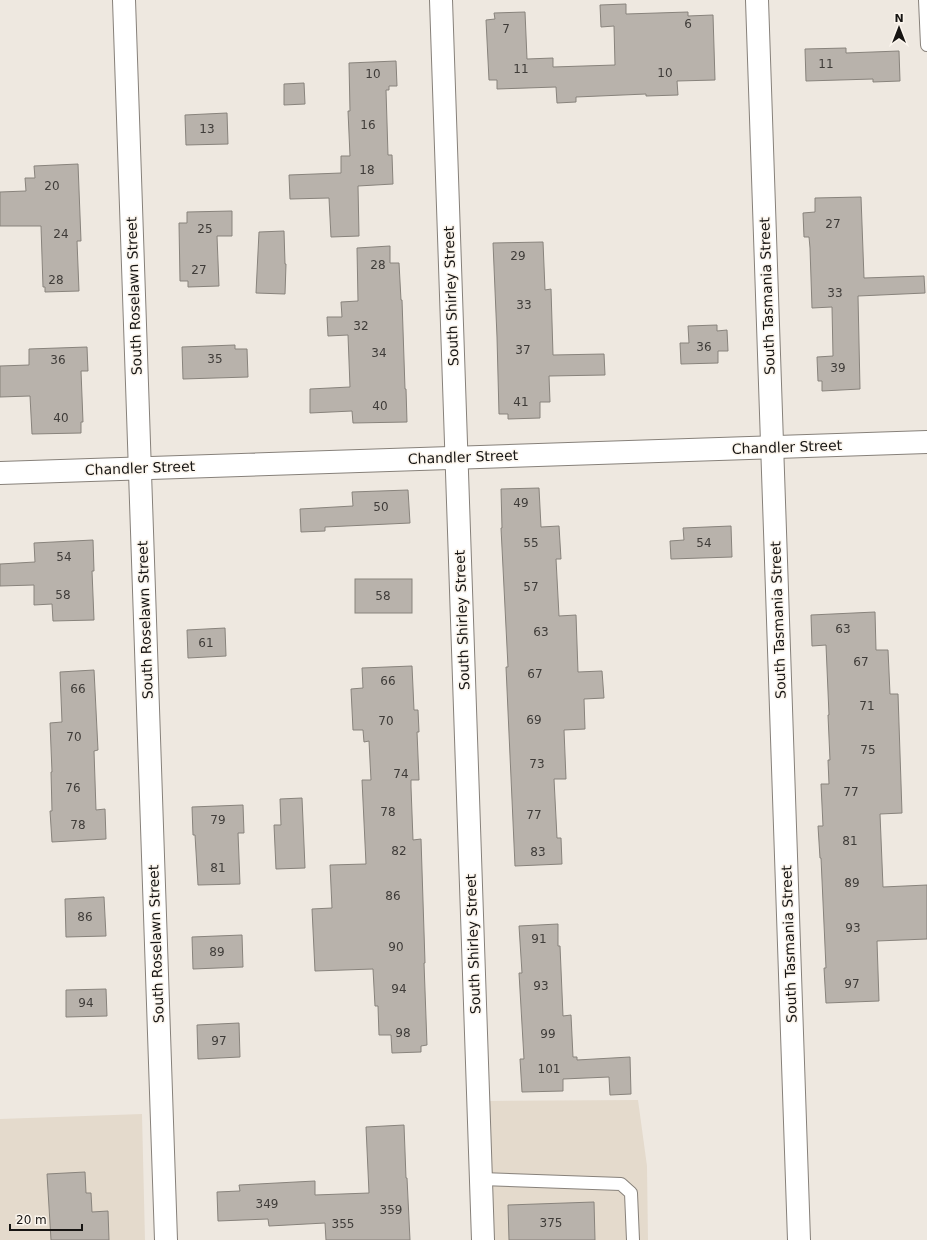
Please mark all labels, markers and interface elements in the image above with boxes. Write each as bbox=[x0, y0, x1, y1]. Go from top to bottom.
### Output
north arrow bbox=[879, 8, 919, 48]
text: N bbox=[894, 12, 904, 25]
house number: 6 bbox=[684, 17, 692, 31]
house number: 7 bbox=[502, 22, 510, 36]
house number: 11 bbox=[818, 57, 834, 71]
house number: 11 bbox=[513, 62, 529, 76]
house number: 10 bbox=[657, 66, 673, 80]
house number: 10 bbox=[365, 67, 381, 81]
house number: 16 bbox=[360, 118, 376, 132]
house number: 13 bbox=[199, 122, 215, 136]
house number: 18 bbox=[359, 163, 375, 177]
house number: 20 bbox=[44, 179, 60, 193]
street label: South Roselawn Street bbox=[123, 216, 145, 375]
street label: South Tasmania Street bbox=[756, 216, 778, 375]
house number: 27 bbox=[825, 217, 841, 231]
house number: 25 bbox=[197, 222, 213, 236]
street label: South Shirley Street bbox=[441, 225, 461, 366]
house number: 24 bbox=[53, 227, 69, 241]
house number: 29 bbox=[510, 249, 526, 263]
house number: 28 bbox=[370, 258, 386, 272]
house number: 27 bbox=[191, 263, 207, 277]
house number: 28 bbox=[48, 273, 64, 287]
house number: 33 bbox=[827, 286, 843, 300]
house number: 33 bbox=[516, 298, 532, 312]
house number: 32 bbox=[353, 319, 369, 333]
house number: 36 bbox=[696, 340, 712, 354]
house number: 37 bbox=[515, 343, 531, 357]
house number: 34 bbox=[371, 346, 387, 360]
house number: 35 bbox=[207, 352, 223, 366]
house number: 36 bbox=[50, 353, 66, 367]
house number: 39 bbox=[830, 361, 846, 375]
house number: 41 bbox=[513, 395, 529, 409]
house number: 40 bbox=[372, 399, 388, 413]
house number: 40 bbox=[53, 411, 69, 425]
street label: Chandler Street bbox=[732, 437, 843, 457]
street label: Chandler Street bbox=[408, 447, 519, 467]
street label: Chandler Street bbox=[85, 458, 196, 478]
house number: 49 bbox=[513, 496, 529, 510]
house number: 50 bbox=[373, 500, 389, 514]
house number: 55 bbox=[523, 536, 539, 550]
house number: 54 bbox=[696, 536, 712, 550]
street label: South Roselawn Street bbox=[134, 540, 156, 699]
street label: South Tasmania Street bbox=[767, 540, 789, 699]
street label: South Shirley Street bbox=[452, 549, 472, 690]
house number: 54 bbox=[56, 550, 72, 564]
house number: 57 bbox=[523, 580, 539, 594]
house number: 58 bbox=[55, 588, 71, 602]
house number: 58 bbox=[375, 589, 391, 603]
house number: 63 bbox=[835, 622, 851, 636]
house number: 63 bbox=[533, 625, 549, 639]
house number: 61 bbox=[198, 636, 214, 650]
house number: 67 bbox=[853, 655, 869, 669]
house number: 67 bbox=[527, 667, 543, 681]
house number: 66 bbox=[380, 674, 396, 688]
house number: 66 bbox=[70, 682, 86, 696]
house number: 71 bbox=[859, 699, 875, 713]
house number: 69 bbox=[526, 713, 542, 727]
house number: 70 bbox=[378, 714, 394, 728]
house number: 70 bbox=[66, 730, 82, 744]
house number: 75 bbox=[860, 743, 876, 757]
house number: 73 bbox=[529, 757, 545, 771]
house number: 74 bbox=[393, 767, 409, 781]
house number: 76 bbox=[65, 781, 81, 795]
house number: 77 bbox=[843, 785, 859, 799]
house number: 78 bbox=[380, 805, 396, 819]
house number: 77 bbox=[526, 808, 542, 822]
house number: 79 bbox=[210, 813, 226, 827]
house number: 78 bbox=[70, 818, 86, 832]
house number: 81 bbox=[842, 834, 858, 848]
house number: 82 bbox=[391, 844, 407, 858]
house number: 83 bbox=[530, 845, 546, 859]
house number: 81 bbox=[210, 861, 226, 875]
street label: South Roselawn Street bbox=[145, 864, 167, 1023]
street label: South Tasmania Street bbox=[778, 864, 800, 1023]
street label: South Shirley Street bbox=[463, 873, 483, 1014]
house number: 89 bbox=[844, 876, 860, 890]
house number: 86 bbox=[385, 889, 401, 903]
house number: 86 bbox=[77, 910, 93, 924]
house number: 93 bbox=[845, 921, 861, 935]
house number: 91 bbox=[531, 932, 547, 946]
house number: 90 bbox=[388, 940, 404, 954]
house number: 89 bbox=[209, 945, 225, 959]
house number: 97 bbox=[844, 977, 860, 991]
house number: 93 bbox=[533, 979, 549, 993]
house number: 94 bbox=[391, 982, 407, 996]
house number: 94 bbox=[78, 996, 94, 1010]
house number: 98 bbox=[395, 1026, 411, 1040]
house number: 99 bbox=[540, 1027, 556, 1041]
house number: 97 bbox=[211, 1034, 227, 1048]
house number: 101 bbox=[538, 1062, 560, 1076]
house number: 349 bbox=[256, 1197, 278, 1211]
house number: 359 bbox=[380, 1203, 402, 1217]
scale bar bbox=[10, 1206, 82, 1232]
text: 20 m bbox=[16, 1213, 47, 1227]
house number: 375 bbox=[540, 1216, 562, 1230]
house number: 355 bbox=[332, 1217, 354, 1231]

